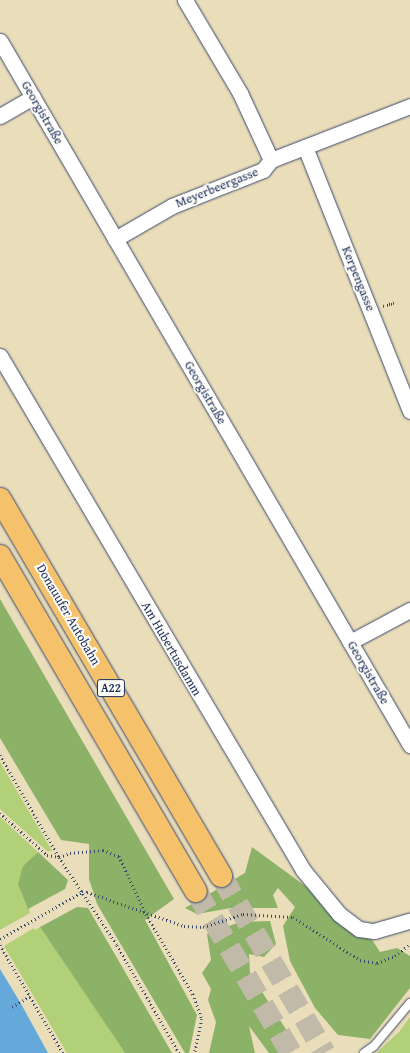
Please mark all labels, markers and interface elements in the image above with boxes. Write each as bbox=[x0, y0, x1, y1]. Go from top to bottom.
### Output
street label: Georgistraße bbox=[18, 78, 66, 148]
street label: Meyerbeergasse bbox=[173, 164, 261, 212]
street label: Kerpengasse bbox=[338, 244, 378, 314]
street label: Georgistraße bbox=[181, 358, 229, 428]
street label: Donauufer Autobahn bbox=[33, 562, 103, 668]
street label: Am Hubertusdamm bbox=[138, 599, 204, 699]
street label: Georgistraße bbox=[344, 638, 392, 708]
road number: A22 bbox=[96, 678, 126, 698]

